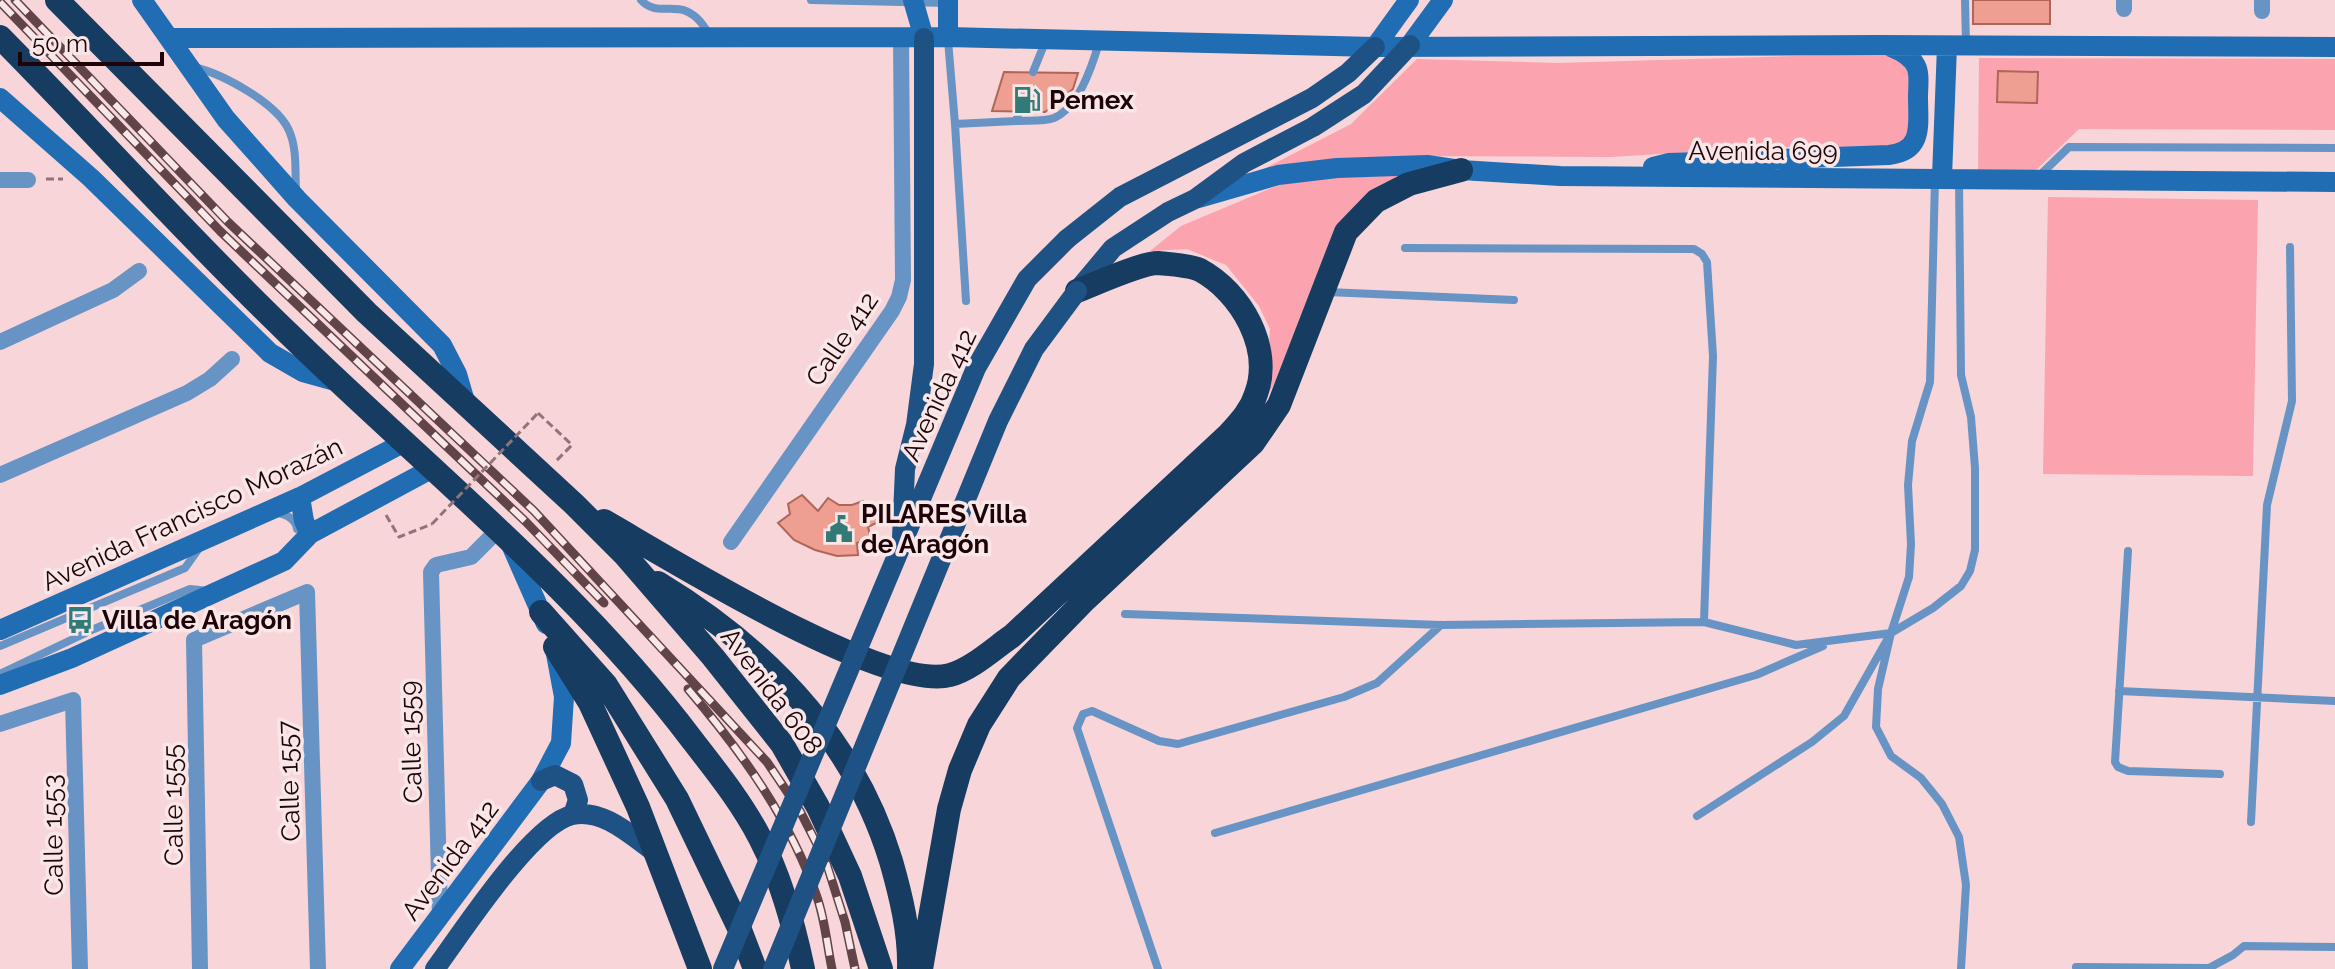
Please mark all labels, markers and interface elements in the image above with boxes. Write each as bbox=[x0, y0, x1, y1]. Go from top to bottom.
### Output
scale bar bbox=[20, 16, 162, 66]
text: 50 m bbox=[32, 29, 88, 58]
fuel station icon: Pemex bbox=[1012, 85, 1042, 115]
place label: Pemex bbox=[1049, 85, 1134, 115]
street label: Avenida 699 bbox=[1688, 136, 1838, 166]
street label: Calle 412 bbox=[800, 286, 884, 392]
street label: Avenida 412 bbox=[895, 324, 983, 466]
street label: Avenida Francisco Morazán bbox=[37, 431, 347, 597]
place label: PILARES Villa de Aragón bbox=[861, 499, 1027, 559]
public building icon: PILARES Villa de Aragón bbox=[824, 514, 854, 544]
bus stop icon: Villa de Aragón bbox=[65, 605, 95, 635]
place label: Villa de Aragón bbox=[102, 605, 292, 635]
street label: Avenida 608 bbox=[715, 622, 829, 760]
street label: Calle 1559 bbox=[394, 680, 428, 804]
street label: Calle 1557 bbox=[272, 720, 306, 842]
street label: Calle 1555 bbox=[157, 744, 189, 866]
street label: Calle 1553 bbox=[37, 774, 69, 896]
street label: Avenida 412 bbox=[395, 794, 505, 926]

